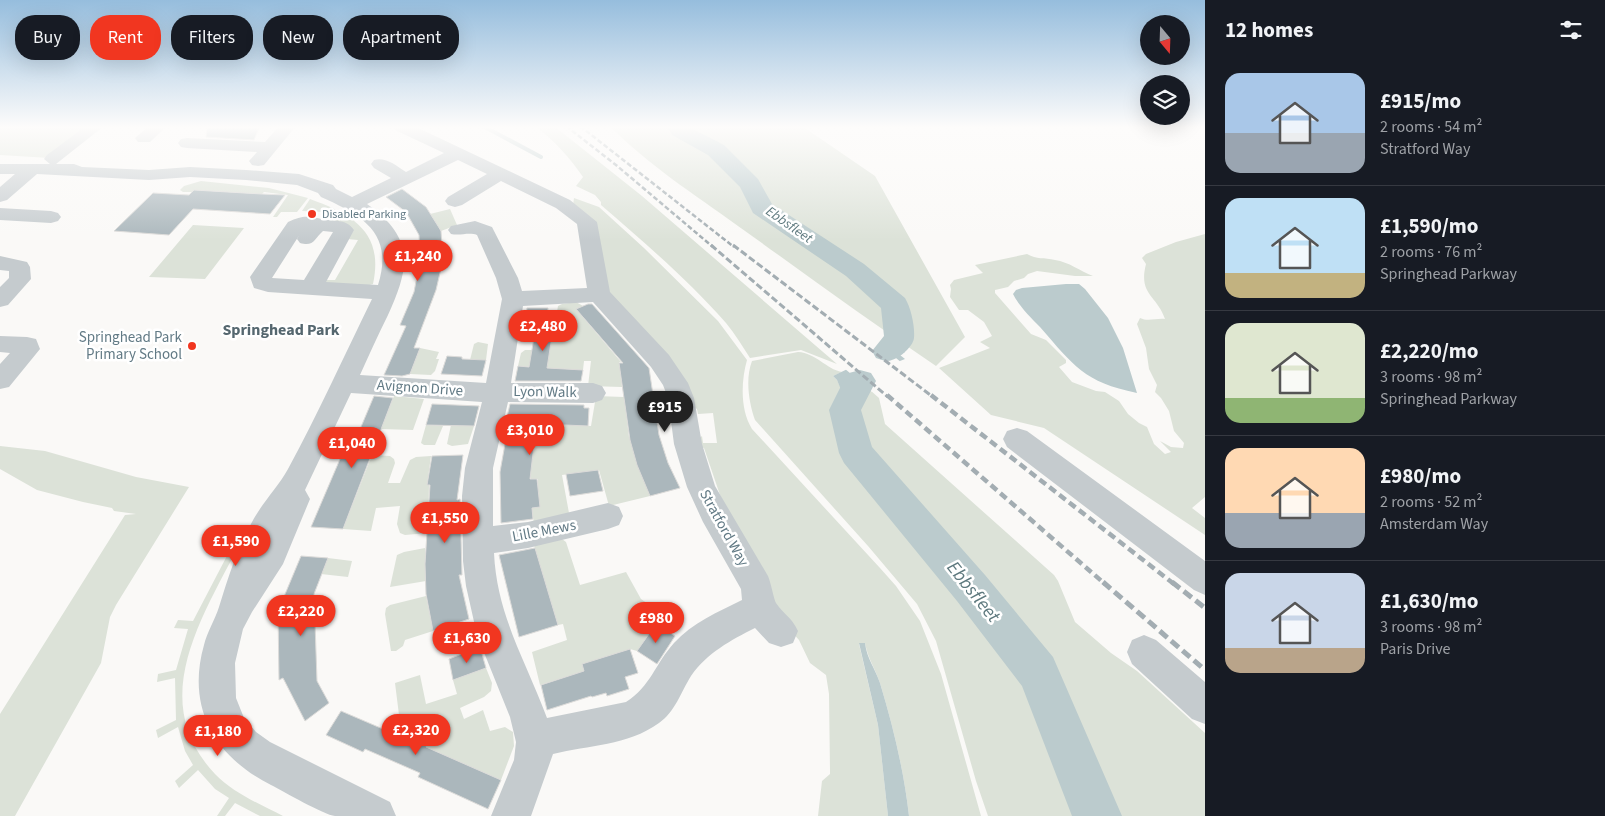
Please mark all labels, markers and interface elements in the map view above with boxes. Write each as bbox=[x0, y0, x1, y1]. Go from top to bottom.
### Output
chip: Buy bbox=[15, 15, 80, 60]
chip: Rent bbox=[90, 15, 161, 60]
chip: Filters bbox=[171, 15, 253, 60]
chip: New bbox=[263, 15, 333, 60]
chip: Apartment bbox=[343, 15, 459, 60]
north arrow bbox=[1140, 15, 1190, 65]
map controls bbox=[1140, 15, 1190, 125]
text: 12 homes bbox=[1225, 15, 1313, 45]
icon: filters bbox=[1557, 16, 1585, 44]
button: layers bbox=[1140, 75, 1190, 125]
text: £915/mo bbox=[1380, 86, 1461, 116]
icon: home bbox=[1265, 93, 1325, 153]
text: 2 rooms · 54 m² bbox=[1380, 116, 1482, 138]
text: Stratford Way bbox=[1380, 138, 1470, 160]
water label: Ebbsfleet bbox=[762, 202, 817, 249]
place label: Disabled Parking bbox=[322, 206, 406, 223]
marker: Disabled Parking bbox=[306, 208, 318, 220]
text: £1,590/mo bbox=[1380, 211, 1479, 241]
icon: home bbox=[1265, 218, 1325, 278]
pin: £1,240 bbox=[377, 240, 459, 282]
text: 2 rooms · 76 m² bbox=[1380, 241, 1482, 263]
text: £1,240 bbox=[394, 245, 442, 267]
text: Springhead Parkway bbox=[1380, 263, 1517, 285]
pin: £2,480 bbox=[502, 310, 584, 352]
text: £2,480 bbox=[519, 315, 567, 337]
district label: Springhead Park bbox=[222, 319, 340, 341]
place label: Springhead Park Primary School bbox=[79, 327, 183, 365]
text: £2,220/mo bbox=[1380, 336, 1479, 366]
marker: Springhead Park Primary School bbox=[186, 340, 198, 352]
icon: home bbox=[1265, 343, 1325, 403]
text: 3 rooms · 98 m² bbox=[1380, 366, 1482, 388]
street label: Avignon Drive bbox=[376, 375, 464, 401]
street label: Lyon Walk bbox=[513, 381, 577, 403]
text: Springhead Parkway bbox=[1380, 388, 1517, 410]
pin: £915 bbox=[635, 390, 695, 433]
text: £915 bbox=[648, 396, 682, 418]
pin: £3,010 bbox=[489, 414, 571, 456]
text: £3,010 bbox=[506, 419, 554, 441]
pin: £1,040 bbox=[311, 426, 393, 469]
text: £1,040 bbox=[328, 432, 376, 454]
text: £980/mo bbox=[1380, 461, 1461, 491]
icon: home bbox=[1265, 468, 1325, 528]
street label: Stratford Way bbox=[694, 486, 754, 570]
text: 2 rooms · 52 m² bbox=[1380, 491, 1482, 513]
pin: £1,550 bbox=[404, 502, 486, 544]
text: £1,550 bbox=[421, 507, 469, 529]
text: Amsterdam Way bbox=[1380, 513, 1488, 535]
street label: Lille Mews bbox=[510, 515, 578, 547]
pin: £1,590 bbox=[195, 524, 277, 567]
text: £1,590 bbox=[212, 530, 260, 552]
water label: Ebbsfleet bbox=[940, 556, 1007, 629]
text: £1,630/mo bbox=[1380, 586, 1479, 616]
icon: home bbox=[1265, 593, 1325, 653]
pin: £2,220 bbox=[260, 594, 342, 637]
text: £2,220 bbox=[277, 600, 325, 622]
pin: £980 bbox=[626, 602, 686, 644]
text: £980 bbox=[639, 607, 673, 629]
text: 3 rooms · 98 m² bbox=[1380, 616, 1482, 638]
pin: £1,630 bbox=[426, 622, 508, 664]
text: £1,630 bbox=[443, 627, 491, 649]
text: Paris Drive bbox=[1380, 638, 1451, 660]
pin: £1,180 bbox=[177, 714, 259, 757]
pin: £2,320 bbox=[375, 714, 457, 756]
text: £2,320 bbox=[392, 719, 440, 741]
text: £1,180 bbox=[194, 720, 242, 742]

